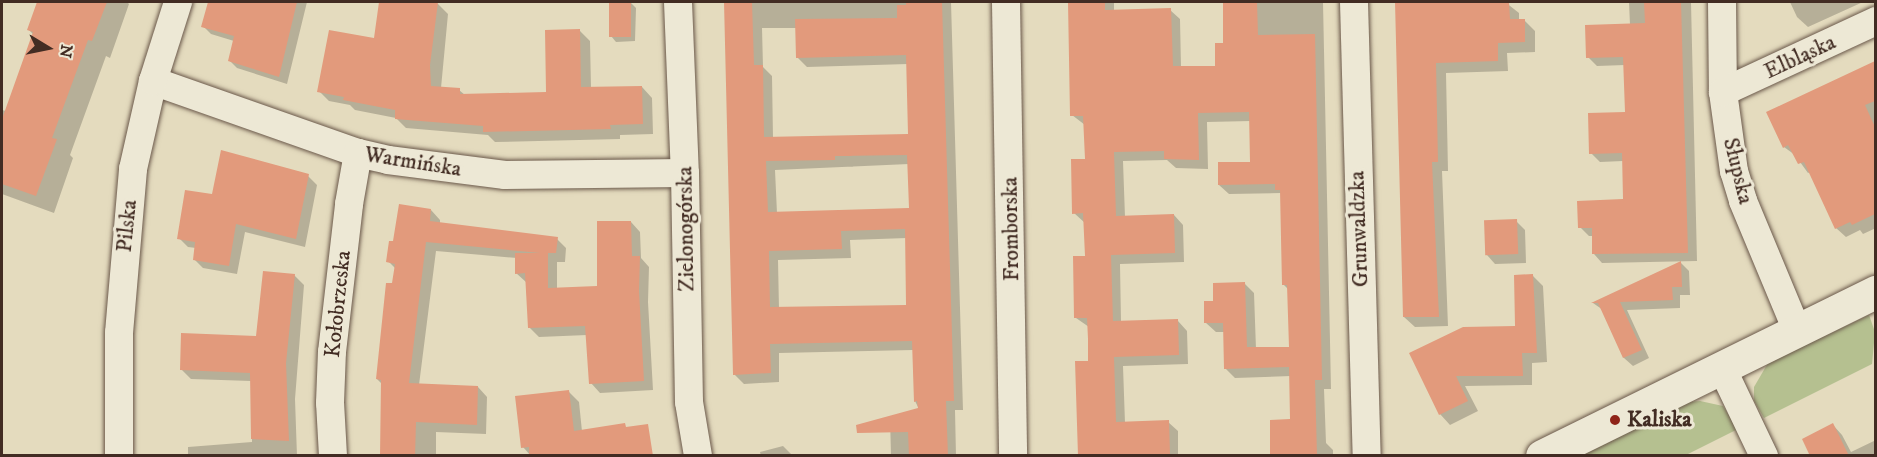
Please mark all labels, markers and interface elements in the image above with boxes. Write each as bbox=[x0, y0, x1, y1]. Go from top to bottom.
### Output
north arrow bbox=[18, 18, 78, 78]
street label: Elbląska bbox=[1760, 29, 1840, 85]
text: N bbox=[55, 43, 77, 59]
street label: Słupska bbox=[1717, 135, 1759, 207]
street label: Warmińska bbox=[363, 141, 463, 183]
street label: Zielonogórska bbox=[672, 166, 700, 292]
street label: Grunwaldzka bbox=[1344, 170, 1374, 288]
street label: Fromborska bbox=[997, 177, 1025, 281]
street label: Pilska bbox=[111, 198, 143, 254]
street label: Kołobrzeska bbox=[319, 249, 357, 359]
place label: Kaliska bbox=[1627, 407, 1692, 433]
marker: Kaliska bbox=[1608, 413, 1622, 427]

